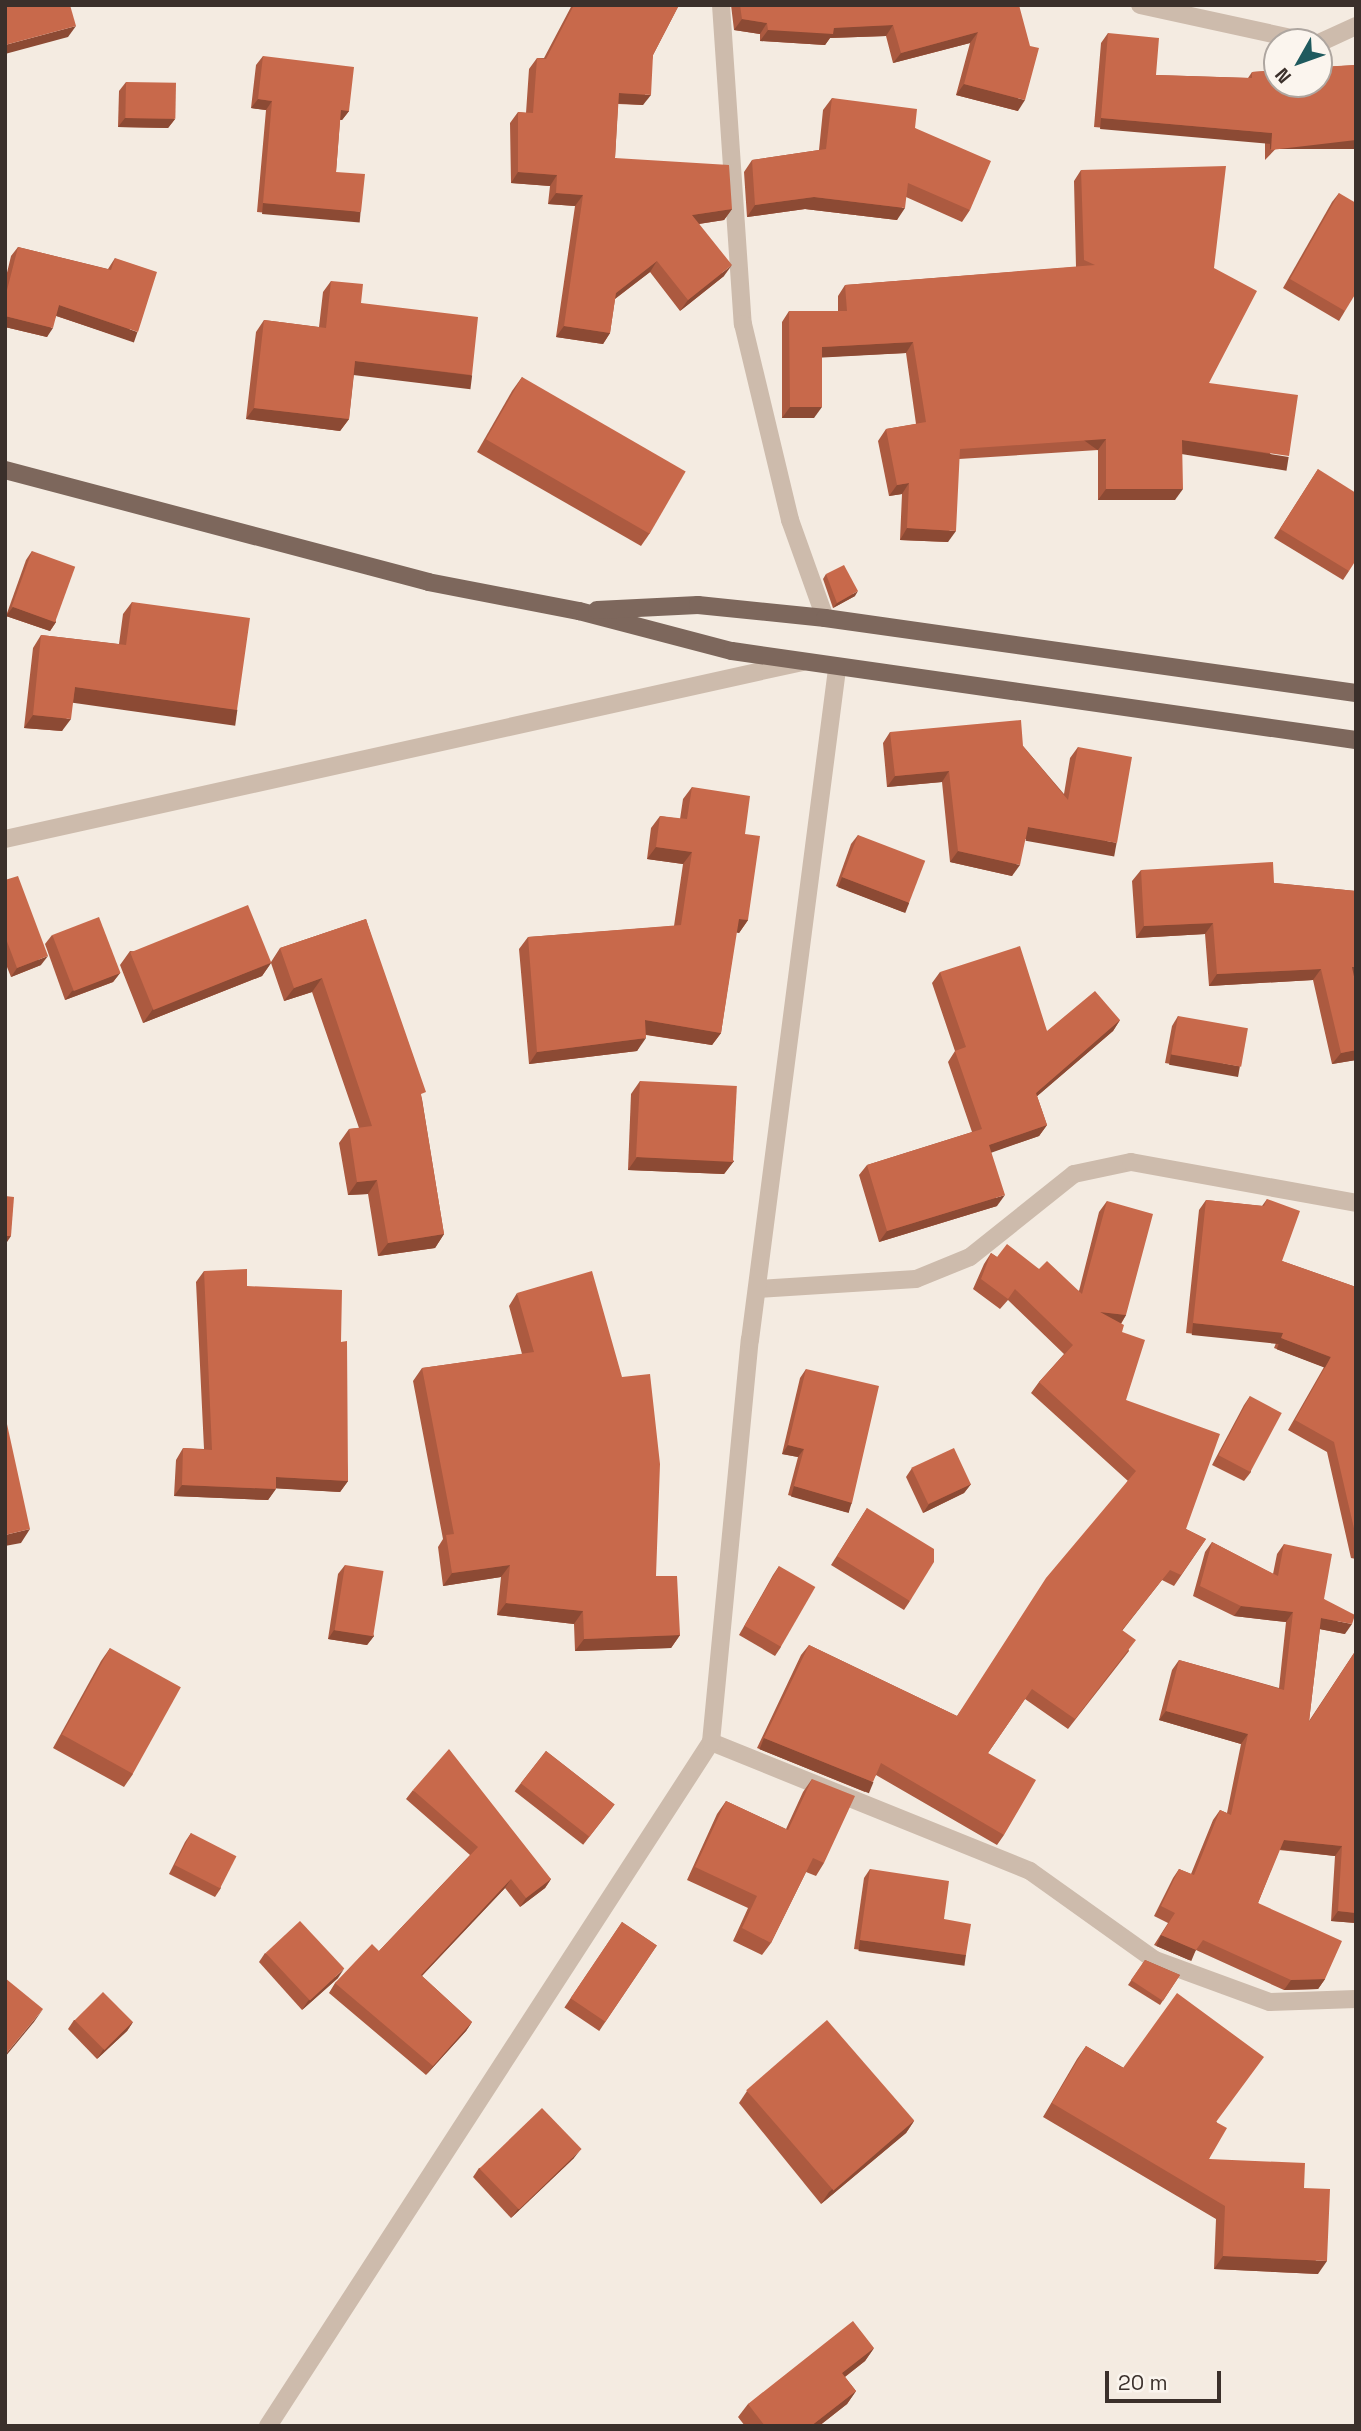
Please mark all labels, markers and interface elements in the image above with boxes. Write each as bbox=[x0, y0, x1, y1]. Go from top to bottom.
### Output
north arrow bbox=[1263, 28, 1333, 98]
text: N bbox=[1269, 63, 1297, 88]
scale bar bbox=[1109, 2358, 1224, 2402]
text: 20 m bbox=[1118, 2369, 1168, 2396]

